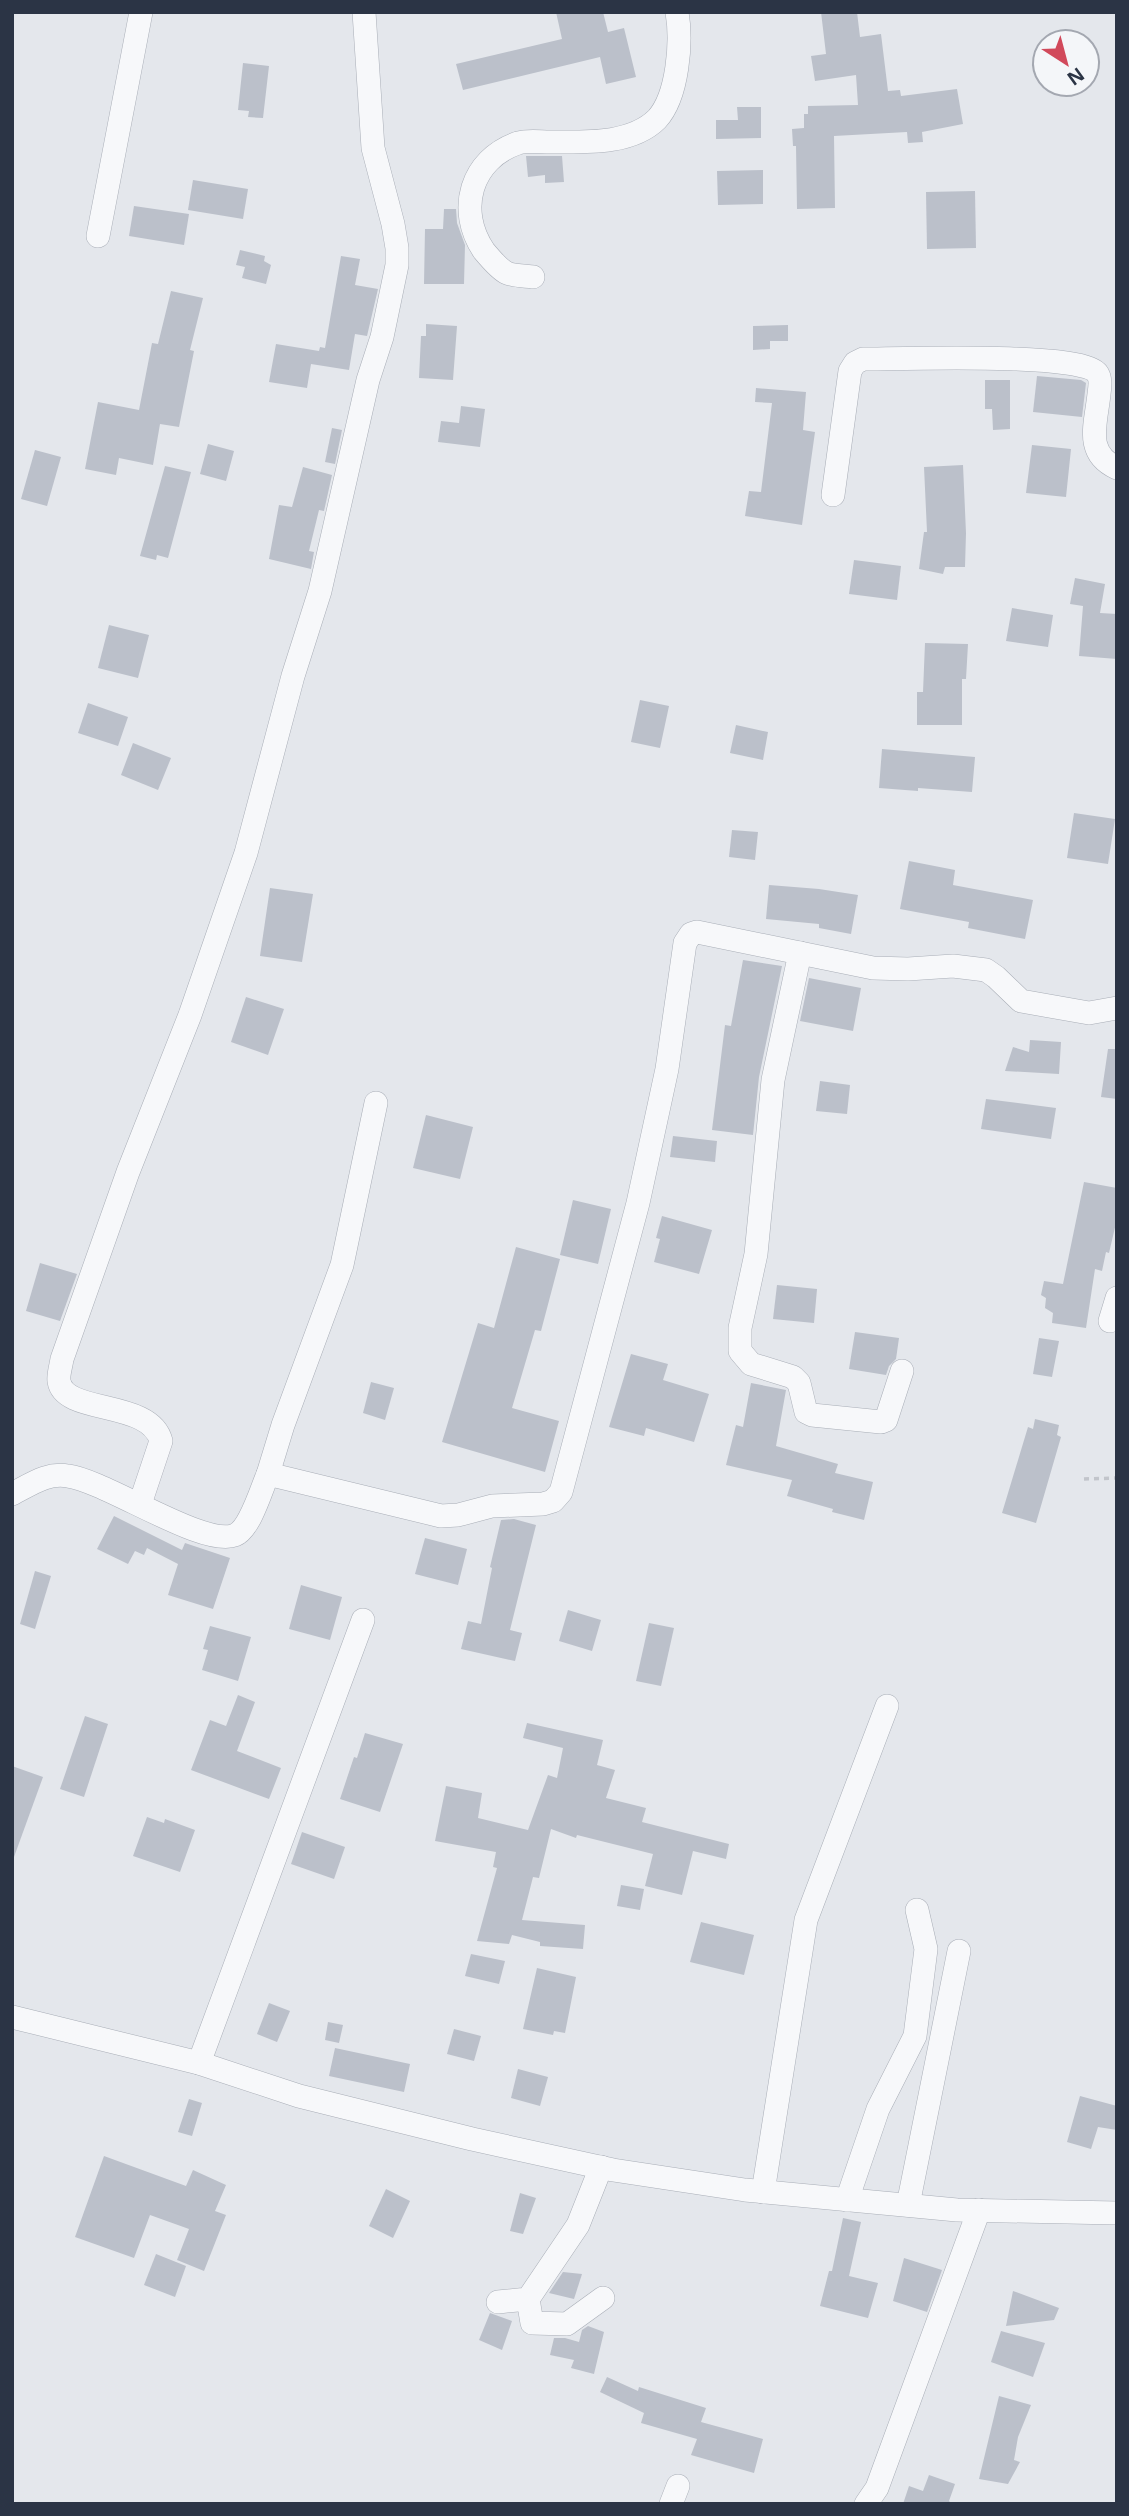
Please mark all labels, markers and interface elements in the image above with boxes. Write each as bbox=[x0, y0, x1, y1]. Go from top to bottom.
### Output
north arrow bbox=[1031, 28, 1101, 98]
text: N bbox=[1062, 62, 1090, 92]

